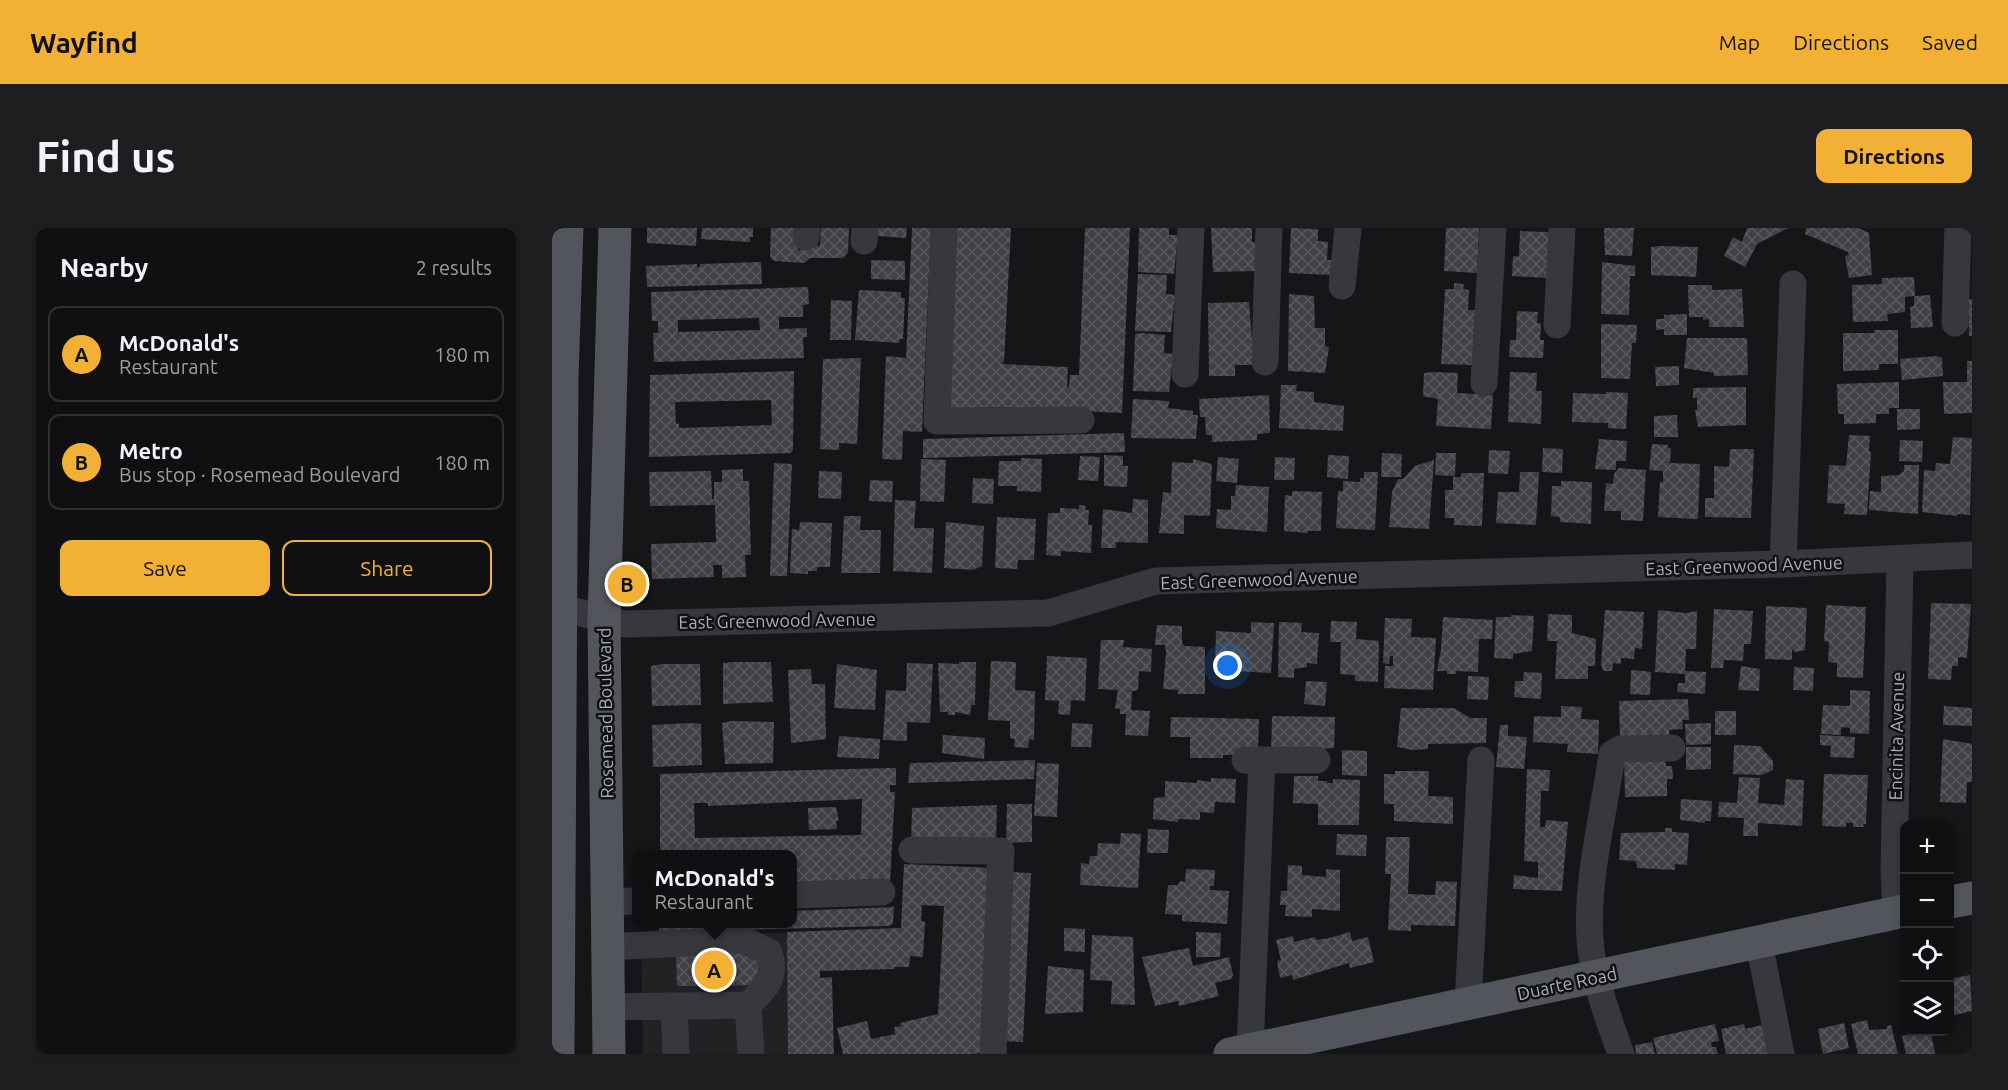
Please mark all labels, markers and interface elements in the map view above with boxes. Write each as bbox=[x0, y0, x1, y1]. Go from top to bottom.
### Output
text: Wayfind bbox=[30, 27, 138, 58]
text: Map bbox=[1719, 30, 1760, 54]
text: Directions bbox=[1793, 30, 1889, 54]
text: Saved bbox=[1922, 30, 1978, 54]
button: Directions bbox=[1816, 129, 1972, 183]
text: Find us bbox=[36, 133, 175, 180]
text: Nearby bbox=[60, 253, 148, 282]
text: 2 results bbox=[416, 256, 492, 279]
text: McDonald's bbox=[119, 330, 239, 355]
text: A bbox=[74, 343, 89, 366]
text: 180 m bbox=[434, 343, 490, 366]
text: Restaurant bbox=[119, 355, 218, 378]
text: Metro bbox=[119, 438, 183, 463]
text: B bbox=[75, 451, 88, 474]
text: 180 m bbox=[434, 451, 490, 474]
text: Bus stop · Rosemead Boulevard bbox=[119, 463, 400, 486]
button: Save bbox=[60, 540, 270, 596]
button: Share bbox=[282, 540, 492, 596]
street label: East Greenwood Avenue bbox=[1645, 552, 1843, 578]
pin: B bbox=[608, 562, 646, 606]
street label: East Greenwood Avenue bbox=[1160, 566, 1358, 592]
street label: East Greenwood Avenue bbox=[678, 608, 876, 632]
street label: Rosemead Boulevard bbox=[594, 627, 616, 799]
your location bbox=[1213, 651, 1242, 680]
street label: Encinita Avenue bbox=[1885, 671, 1907, 801]
map controls bbox=[1900, 820, 1954, 1036]
button: + bbox=[1900, 820, 1954, 874]
popup bbox=[632, 850, 797, 928]
text: McDonald's bbox=[654, 865, 775, 890]
button: − bbox=[1900, 874, 1954, 928]
text: Restaurant bbox=[654, 890, 753, 913]
button: locate bbox=[1900, 928, 1954, 982]
pin: A bbox=[694, 948, 734, 992]
street label: Duarte Road bbox=[1515, 963, 1619, 1003]
button: layers bbox=[1900, 982, 1954, 1036]

